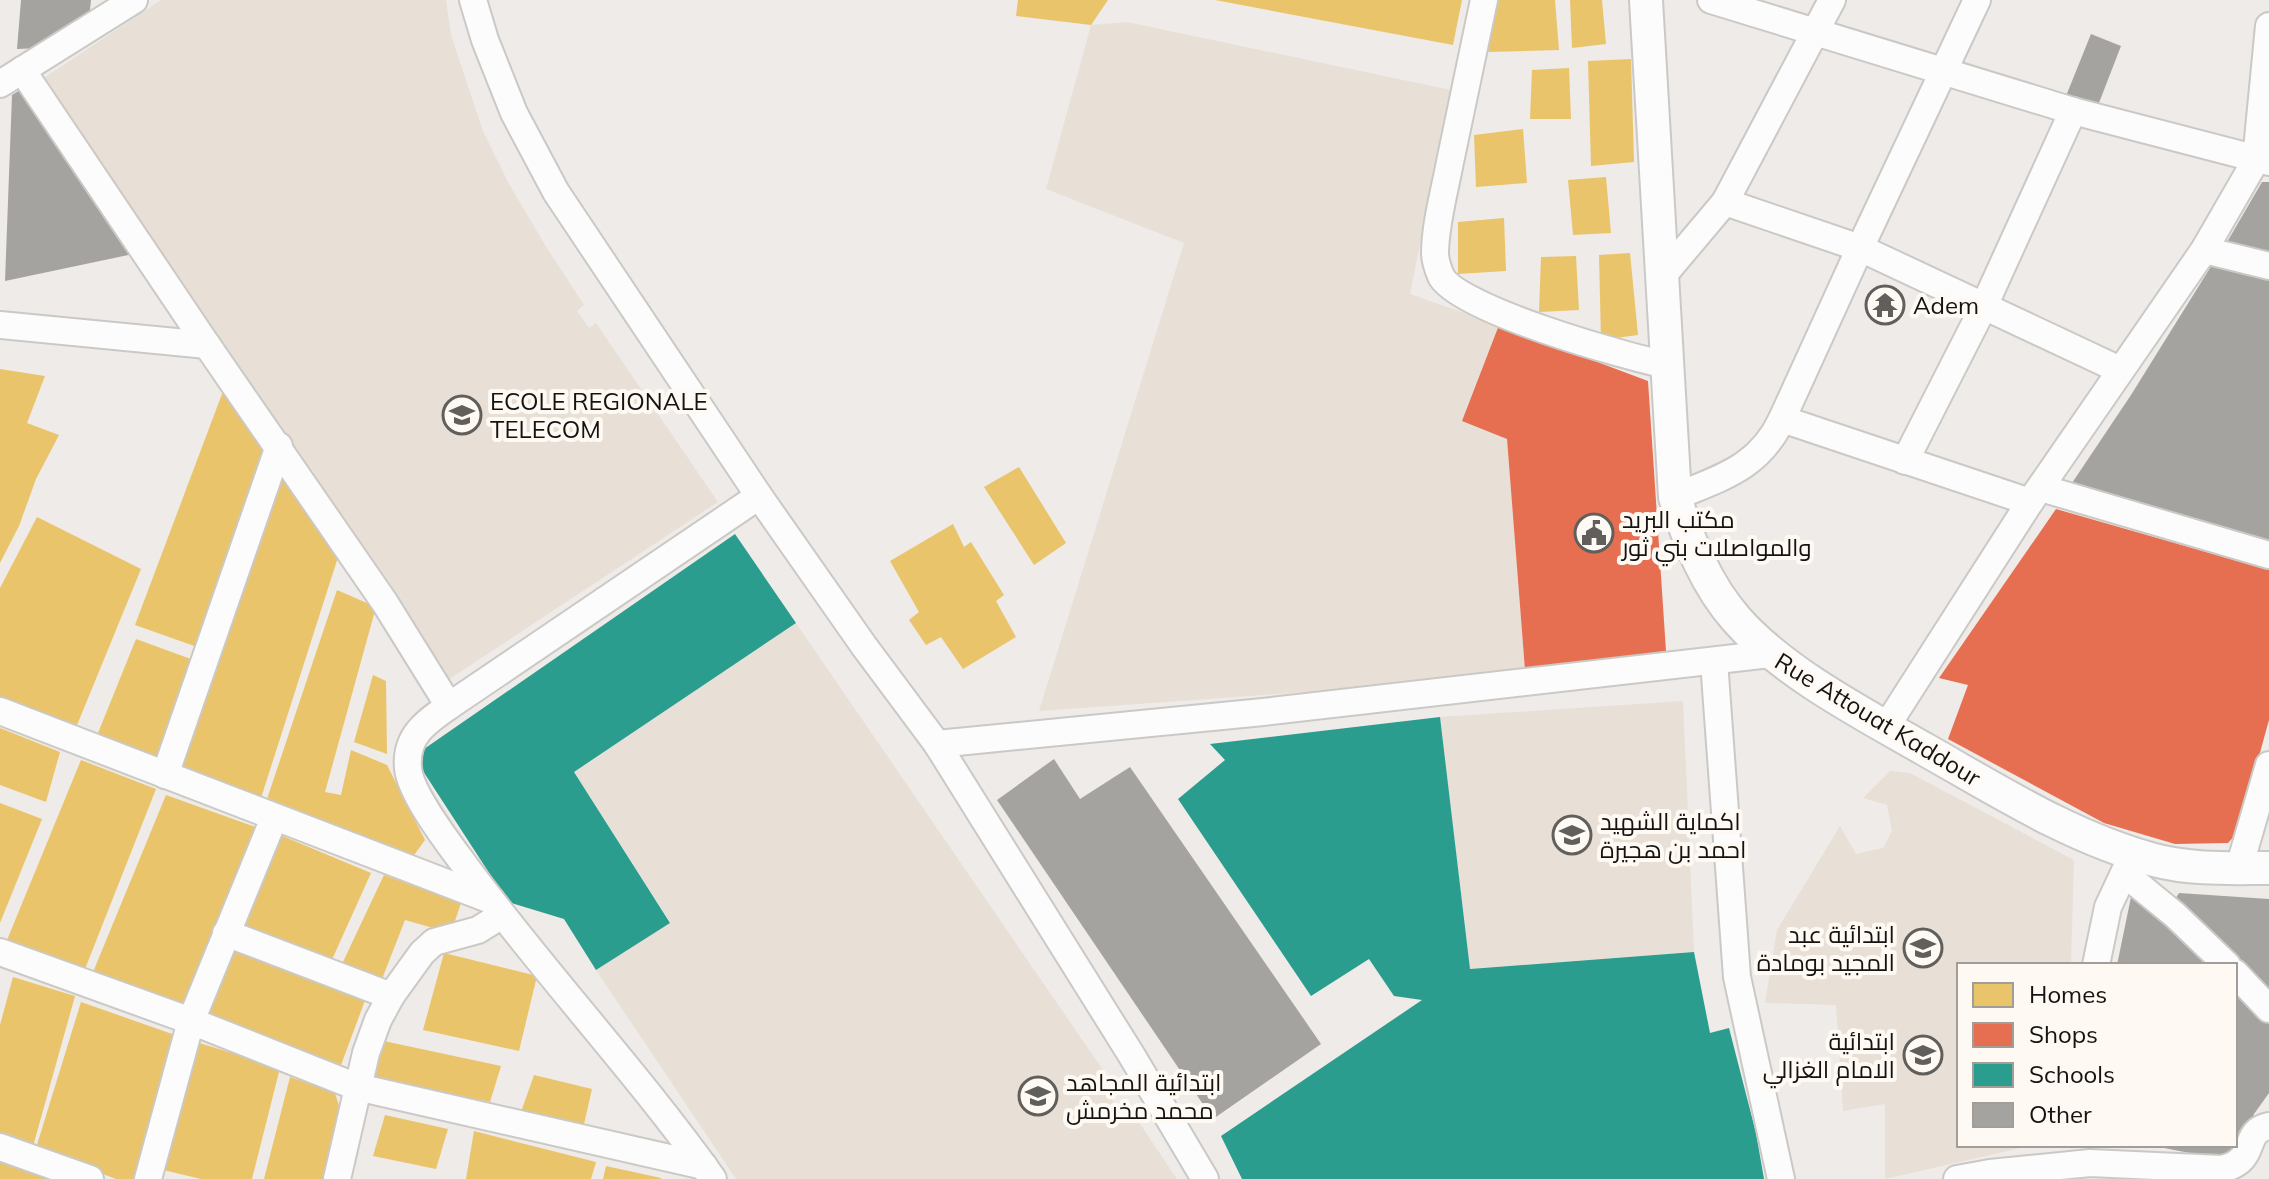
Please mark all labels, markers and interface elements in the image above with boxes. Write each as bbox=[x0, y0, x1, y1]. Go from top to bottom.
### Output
temple icon: Adem bbox=[1864, 284, 1906, 326]
place label: Adem bbox=[1913, 290, 1979, 320]
place label: ECOLE REGIONALE TELECOM bbox=[490, 386, 708, 444]
school or university icon: ECOLE REGIONALE TELECOM bbox=[441, 394, 483, 436]
place label: مكتب البريد والمواصلات بني ثور bbox=[1620, 504, 1812, 567]
public building icon: مكتب البريد والمواصلات بني ثور bbox=[1573, 512, 1615, 554]
street label: Rue Attouat Kaddour bbox=[1770, 646, 1987, 792]
place label: اكماية الشهيد احمد بن هجيرة bbox=[1600, 806, 1746, 864]
school or university icon: اكماية الشهيد احمد بن هجيرة bbox=[1551, 814, 1593, 856]
place label: ابتدائية عبد المجيد بومادة bbox=[1757, 919, 1895, 977]
school or university icon: ابتدائية عبد المجيد بومادة bbox=[1902, 927, 1944, 969]
legend bbox=[1957, 963, 2237, 1147]
text: Homes bbox=[2029, 979, 2107, 1009]
text: Shops bbox=[2029, 1019, 2098, 1049]
place label: ابتدائية الامام الغزالي bbox=[1763, 1026, 1895, 1089]
school or university icon: ابتدائية الامام الغزالي bbox=[1902, 1034, 1944, 1076]
text: Schools bbox=[2029, 1059, 2115, 1089]
place label: ابتدائية المجاهد محمد مخرمش bbox=[1066, 1067, 1222, 1125]
school or university icon: ابتدائية المجاهد محمد مخرمش bbox=[1017, 1075, 1059, 1117]
text: Other bbox=[2029, 1099, 2092, 1129]

